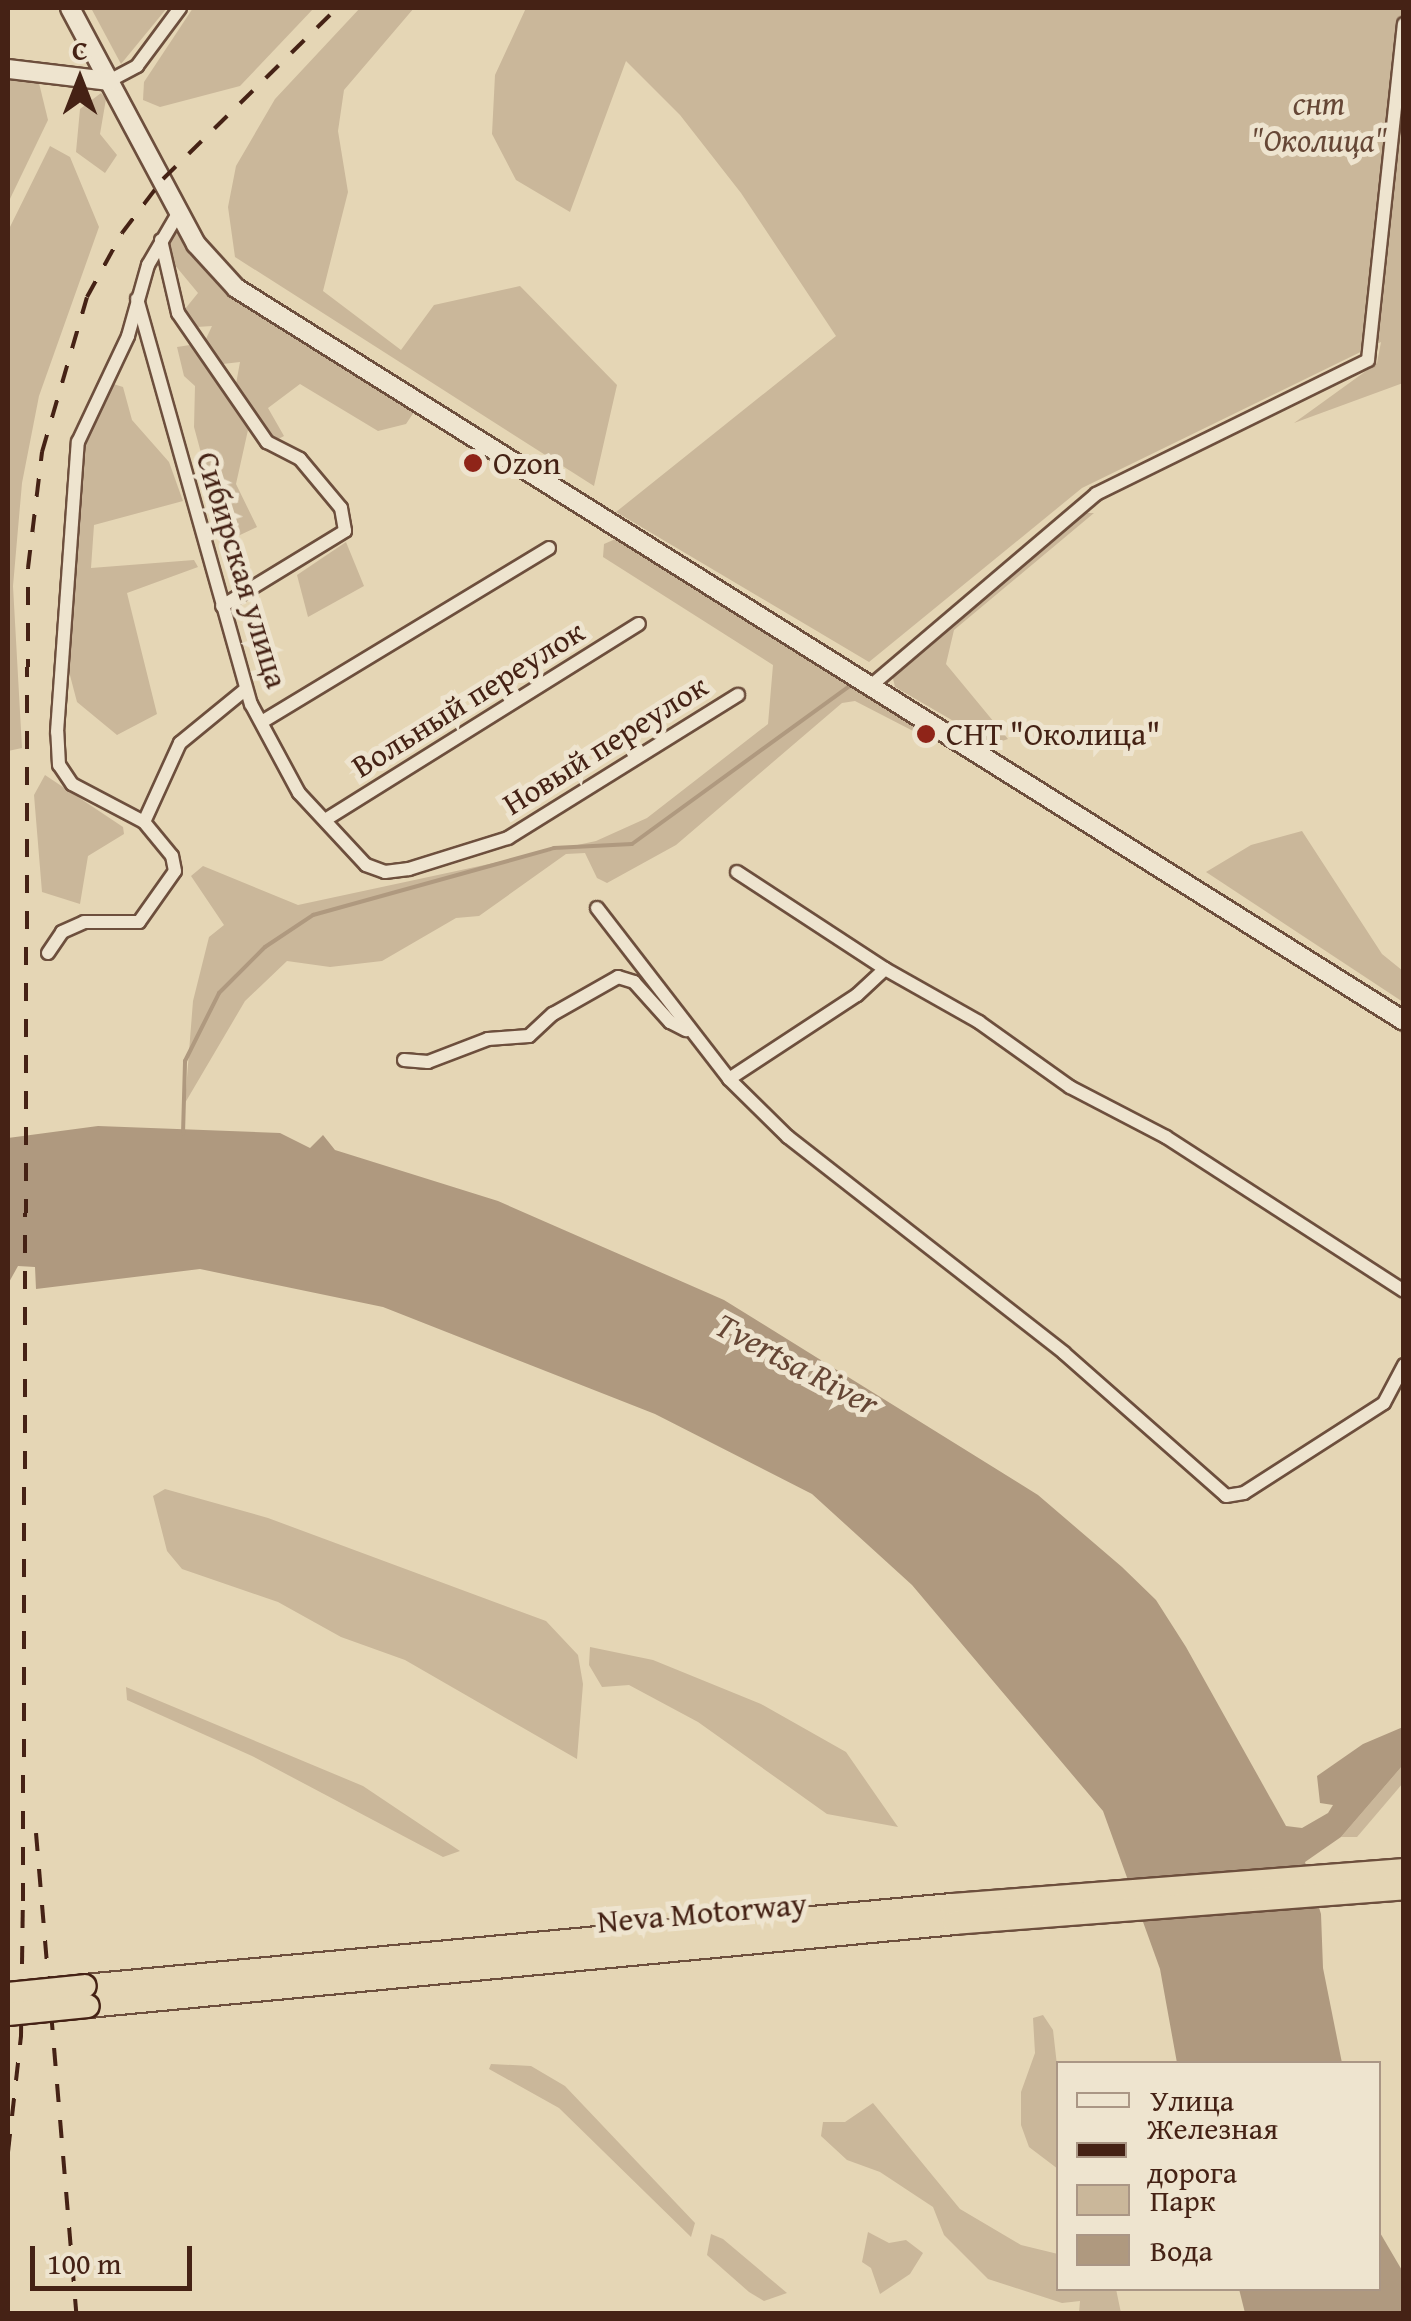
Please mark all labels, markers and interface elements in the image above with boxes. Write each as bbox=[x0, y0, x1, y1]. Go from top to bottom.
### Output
text: С bbox=[72, 29, 88, 70]
north arrow bbox=[30, 30, 130, 130]
park label: снт "Околица" bbox=[1251, 85, 1387, 160]
place label: Ozon bbox=[493, 444, 561, 482]
street label: Сибирская улица bbox=[188, 447, 296, 693]
marker: Ozon bbox=[462, 452, 484, 474]
street label: Вольный переулок bbox=[345, 612, 591, 786]
street label: Новый переулок bbox=[496, 667, 714, 823]
place label: СНТ "Околица" bbox=[946, 715, 1160, 753]
marker: СНТ "Околица" bbox=[915, 723, 937, 745]
water label: Tvertsa River bbox=[708, 1304, 886, 1424]
street label: Neva Motorway bbox=[596, 1885, 808, 1941]
legend bbox=[1056, 2061, 1381, 2291]
text: Улица bbox=[1150, 2078, 1234, 2122]
text: Железная дорога bbox=[1147, 2106, 1278, 2194]
text: Парк bbox=[1150, 2178, 1216, 2222]
scale bar bbox=[35, 2226, 198, 2288]
text: Вода bbox=[1150, 2228, 1213, 2272]
text: 100 m bbox=[47, 2241, 121, 2285]

